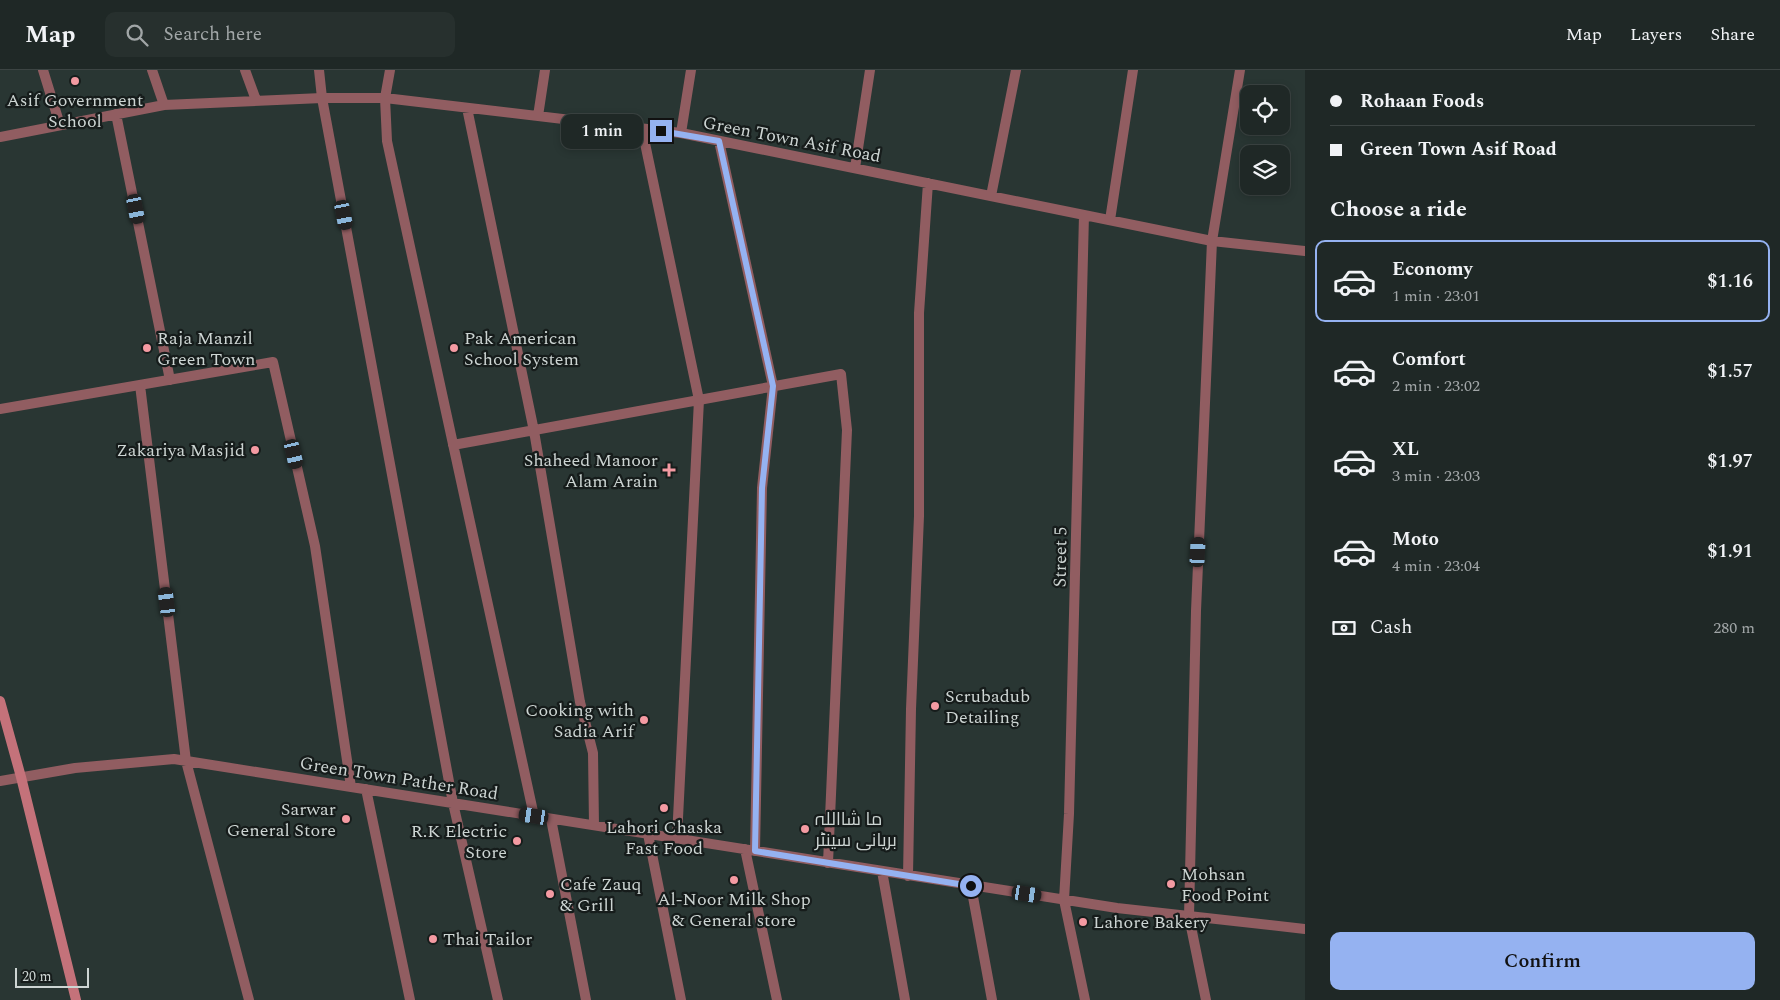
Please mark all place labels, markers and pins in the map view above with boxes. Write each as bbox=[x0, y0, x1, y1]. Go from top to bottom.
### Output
marker: Asif Government School bbox=[69, 75, 81, 87]
place label: Asif Government School bbox=[7, 87, 143, 135]
place label: Raja Manzil Green Town bbox=[157, 325, 255, 373]
place label: Pak American School System bbox=[464, 325, 579, 373]
marker: Raja Manzil Green Town bbox=[141, 342, 153, 354]
marker: Pak American School System bbox=[448, 342, 460, 354]
place label: Zakariya Masjid bbox=[116, 437, 245, 464]
marker: Zakariya Masjid bbox=[249, 444, 261, 456]
place label: Shaheed Manoor Alam Arain bbox=[524, 447, 658, 495]
marker: Shaheed Manoor Alam Arain bbox=[662, 463, 676, 477]
place label: Scrubadub Detailing bbox=[945, 683, 1030, 731]
place label: Cooking with Sadia Arif bbox=[525, 697, 636, 745]
marker: Scrubadub Detailing bbox=[929, 700, 941, 712]
marker: Cooking with Sadia Arif bbox=[638, 714, 650, 726]
place label: Sarwar General Store bbox=[227, 796, 336, 844]
marker: Lahori Chaska Fast Food bbox=[658, 802, 670, 814]
place label: ما شااللہ بریانی سینٹر bbox=[814, 806, 897, 854]
marker: Sarwar General Store bbox=[340, 813, 352, 825]
place label: Lahori Chaska Fast Food bbox=[606, 814, 722, 862]
place label: R.K Electric Store bbox=[411, 818, 507, 866]
marker: ما شااللہ بریانی سینٹر bbox=[799, 823, 811, 835]
marker: R.K Electric Store bbox=[511, 835, 523, 847]
place label: Mohsan Food Point bbox=[1181, 861, 1269, 909]
place label: Cafe Zauq & Grill bbox=[560, 871, 642, 919]
marker: Al-Noor Milk Shop & General store bbox=[728, 874, 740, 886]
marker: Mohsan Food Point bbox=[1165, 878, 1177, 890]
place label: Al-Noor Milk Shop & General store bbox=[657, 886, 811, 934]
marker: Cafe Zauq & Grill bbox=[544, 888, 556, 900]
place label: Lahore Bakery bbox=[1093, 909, 1210, 936]
marker: Lahore Bakery bbox=[1077, 916, 1089, 928]
place label: Thai Tailor bbox=[443, 926, 532, 953]
marker: Thai Tailor bbox=[427, 933, 439, 945]

